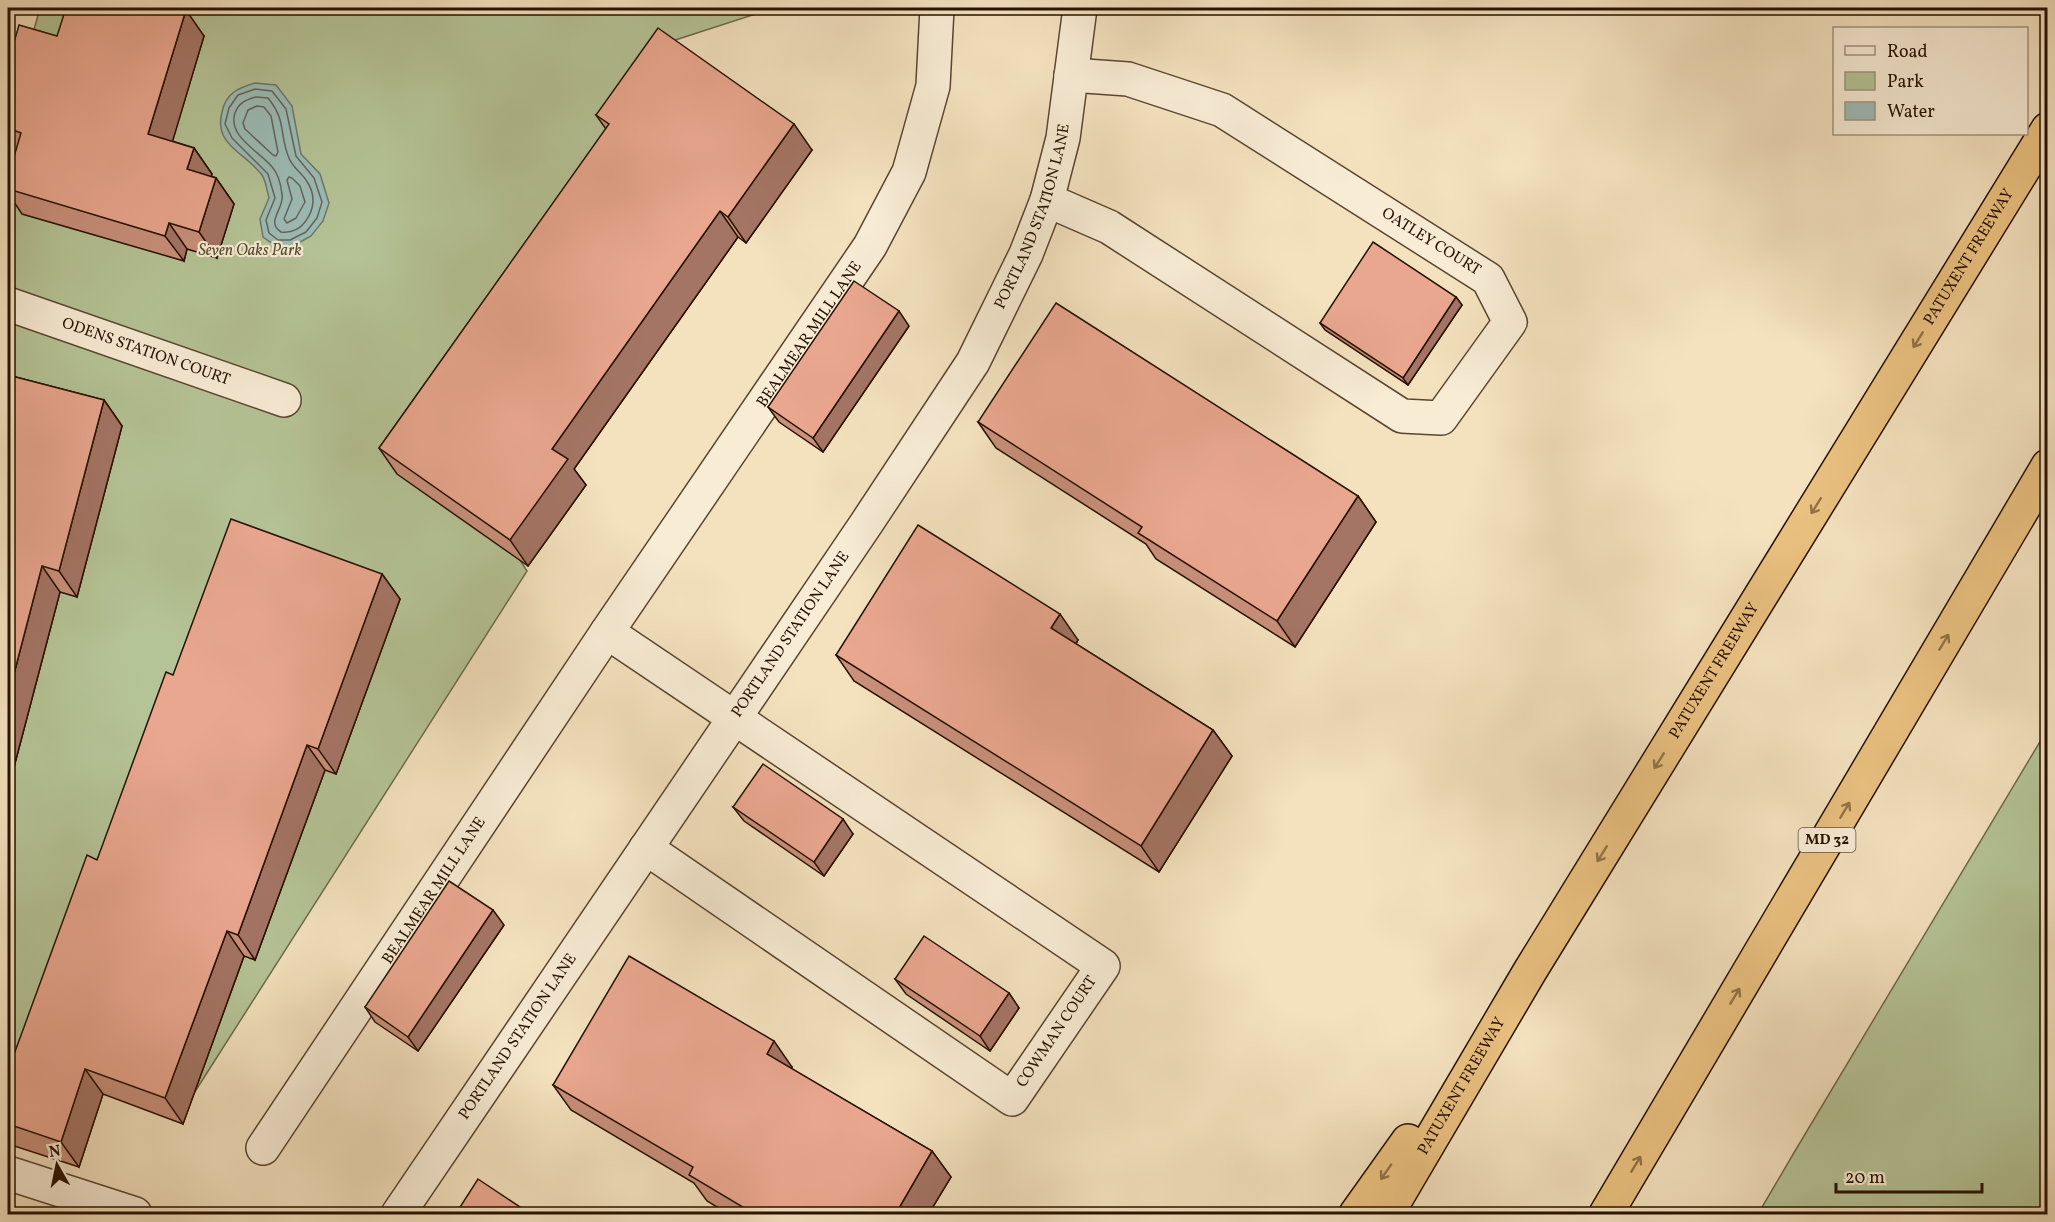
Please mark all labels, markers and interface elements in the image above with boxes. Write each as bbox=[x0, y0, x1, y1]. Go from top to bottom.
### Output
legend bbox=[1833, 27, 2028, 135]
text: Road bbox=[1887, 40, 1928, 65]
text: Park bbox=[1887, 70, 1924, 95]
text: Water bbox=[1887, 100, 1935, 125]
street label: PORTLAND STATION LANE bbox=[989, 123, 1076, 313]
street label: PATUXENT FREEWAY bbox=[1919, 185, 2019, 330]
street label: OATLEY COURT bbox=[1377, 203, 1485, 281]
park label: Seven Oaks Park bbox=[198, 240, 302, 262]
street label: BEALMEAR MILL LANE bbox=[752, 257, 867, 412]
street label: ODENS STATION COURT bbox=[59, 313, 233, 391]
one-way arrow bbox=[1911, 331, 1923, 348]
one-way arrow bbox=[1809, 497, 1821, 514]
street label: PORTLAND STATION LANE bbox=[727, 547, 855, 722]
street label: PATUXENT FREEWAY bbox=[1664, 599, 1765, 744]
one-way arrow bbox=[1938, 634, 1950, 651]
one-way arrow bbox=[1652, 752, 1664, 769]
one-way arrow bbox=[1839, 802, 1851, 819]
street label: BEALMEAR MILL LANE bbox=[377, 813, 492, 969]
road number: MD 32 bbox=[1798, 828, 1856, 852]
one-way arrow bbox=[1595, 845, 1607, 862]
street label: PORTLAND STATION LANE bbox=[454, 949, 582, 1124]
street label: COWMAN COURT bbox=[1011, 972, 1103, 1092]
one-way arrow bbox=[1729, 988, 1741, 1005]
street label: PATUXENT FREEWAY bbox=[1413, 1013, 1511, 1159]
north arrow bbox=[27, 1135, 87, 1195]
text: N bbox=[48, 1140, 63, 1164]
one-way arrow bbox=[1630, 1156, 1642, 1173]
scale bar bbox=[1836, 1156, 1982, 1194]
one-way arrow bbox=[1380, 1164, 1392, 1180]
text: 20 m bbox=[1845, 1166, 1885, 1191]

